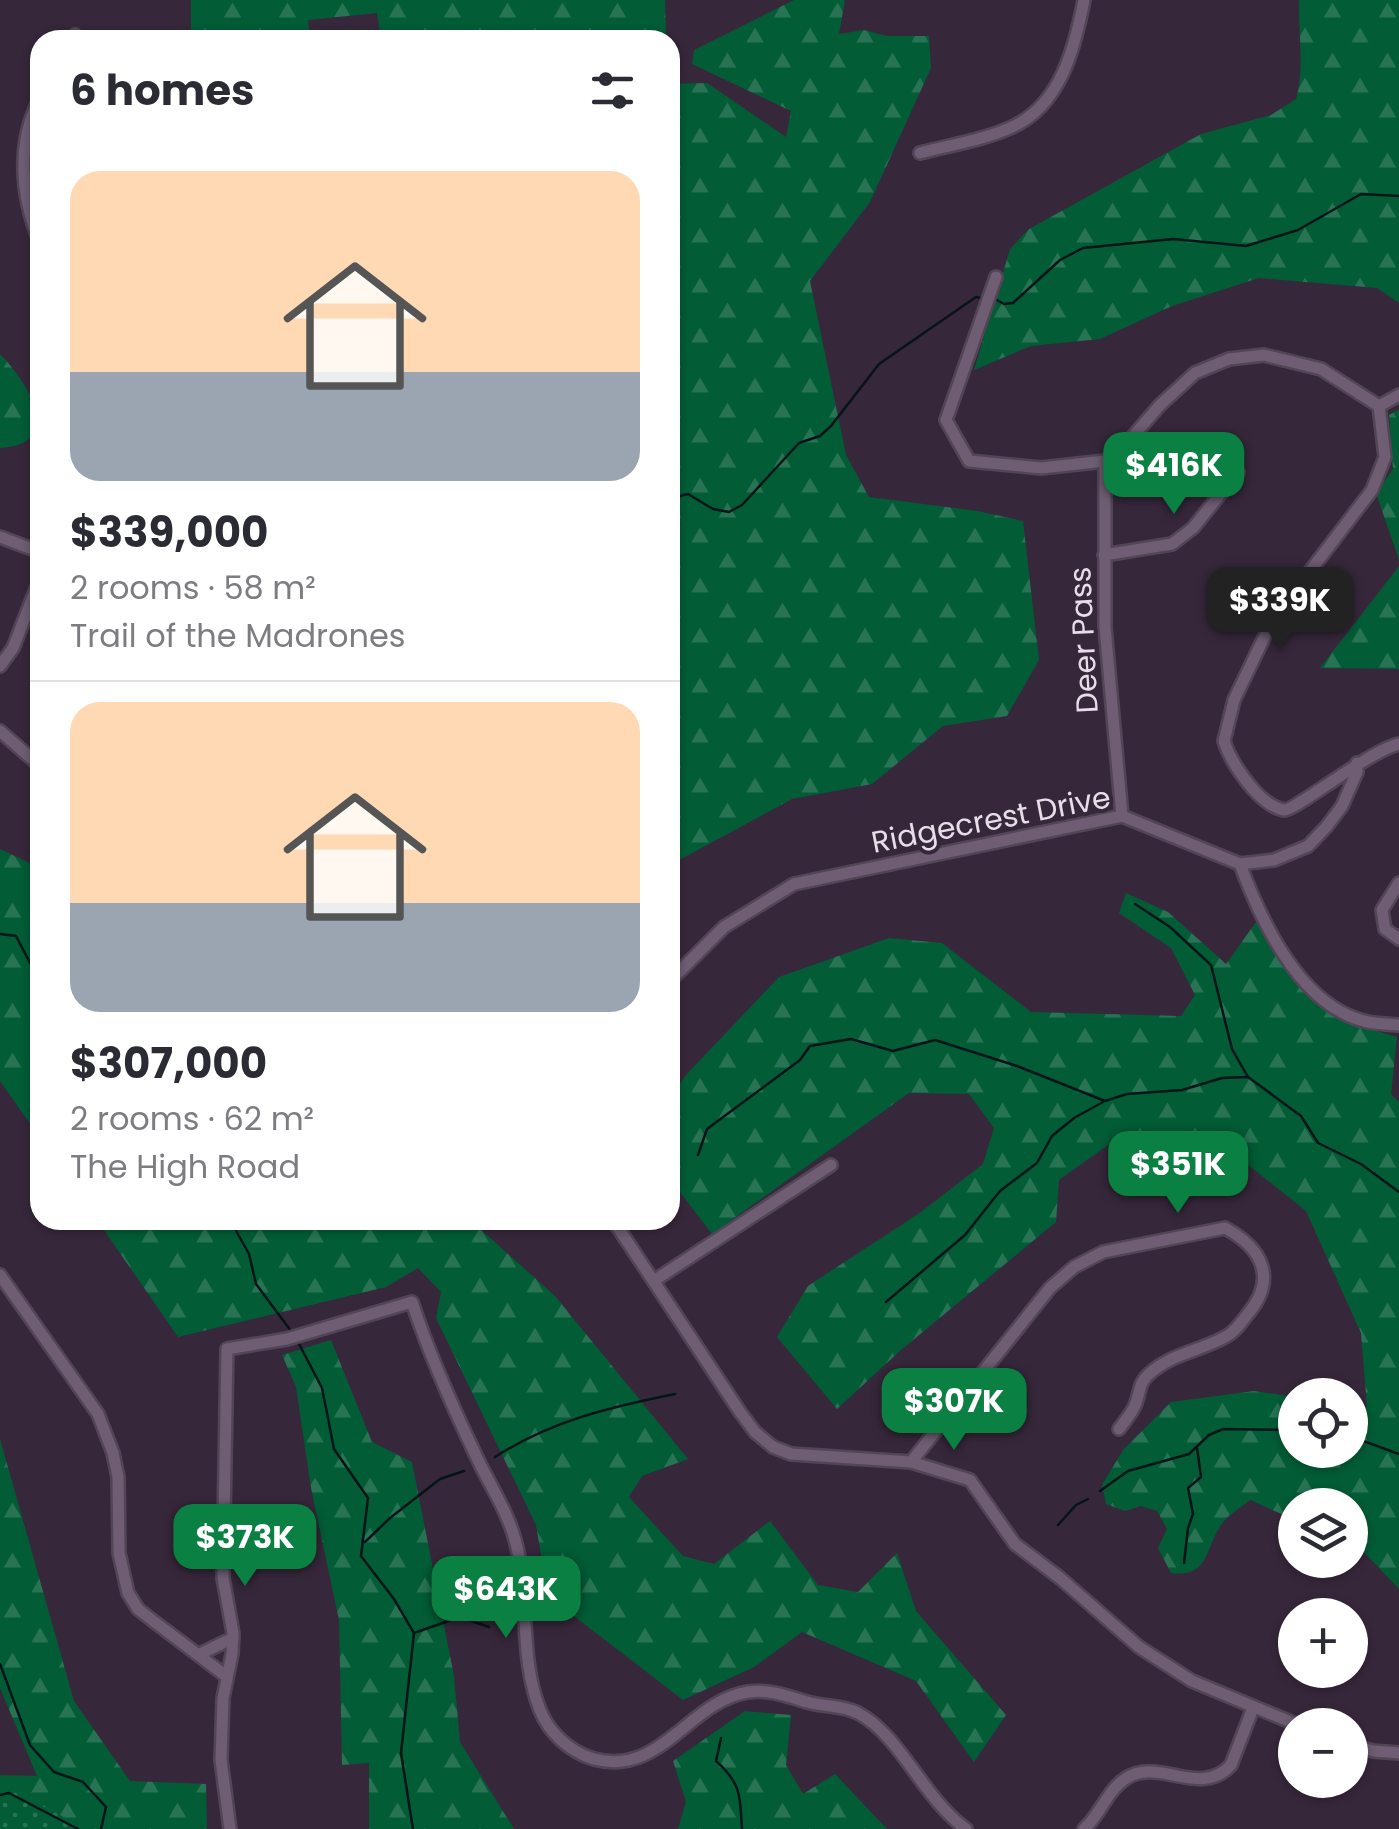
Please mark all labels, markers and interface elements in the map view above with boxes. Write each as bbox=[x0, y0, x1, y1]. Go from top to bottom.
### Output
text: 6 homes bbox=[70, 61, 255, 120]
icon: filters bbox=[585, 63, 640, 118]
icon: home bbox=[265, 236, 445, 416]
pin: $416K bbox=[1104, 432, 1244, 517]
text: $416K bbox=[1125, 442, 1223, 487]
text: $339,000 bbox=[70, 503, 269, 562]
text: 2 rooms · 58 m² bbox=[70, 565, 316, 610]
street label: Deer Pass bbox=[1058, 566, 1109, 714]
pin: $339K bbox=[1210, 567, 1350, 652]
text: $339K bbox=[1229, 577, 1331, 622]
text: Trail of the Madrones bbox=[70, 613, 406, 658]
icon: home bbox=[265, 767, 445, 947]
street label: Ridgecrest Drive bbox=[868, 775, 1114, 864]
text: $307,000 bbox=[70, 1034, 267, 1093]
text: 2 rooms · 62 m² bbox=[70, 1096, 314, 1141]
pin: $351K bbox=[1108, 1131, 1248, 1216]
text: $351K bbox=[1130, 1141, 1226, 1186]
text: The High Road bbox=[70, 1144, 300, 1189]
pin: $307K bbox=[884, 1368, 1024, 1453]
text: $307K bbox=[904, 1378, 1004, 1423]
map controls bbox=[1278, 1378, 1368, 1798]
button: locate bbox=[1278, 1378, 1368, 1468]
button: layers bbox=[1278, 1488, 1368, 1578]
pin: $373K bbox=[175, 1504, 315, 1589]
text: $373K bbox=[195, 1514, 295, 1559]
pin: $643K bbox=[436, 1556, 576, 1641]
text: $643K bbox=[454, 1566, 558, 1611]
button: + bbox=[1278, 1598, 1368, 1688]
button: − bbox=[1278, 1708, 1368, 1798]

